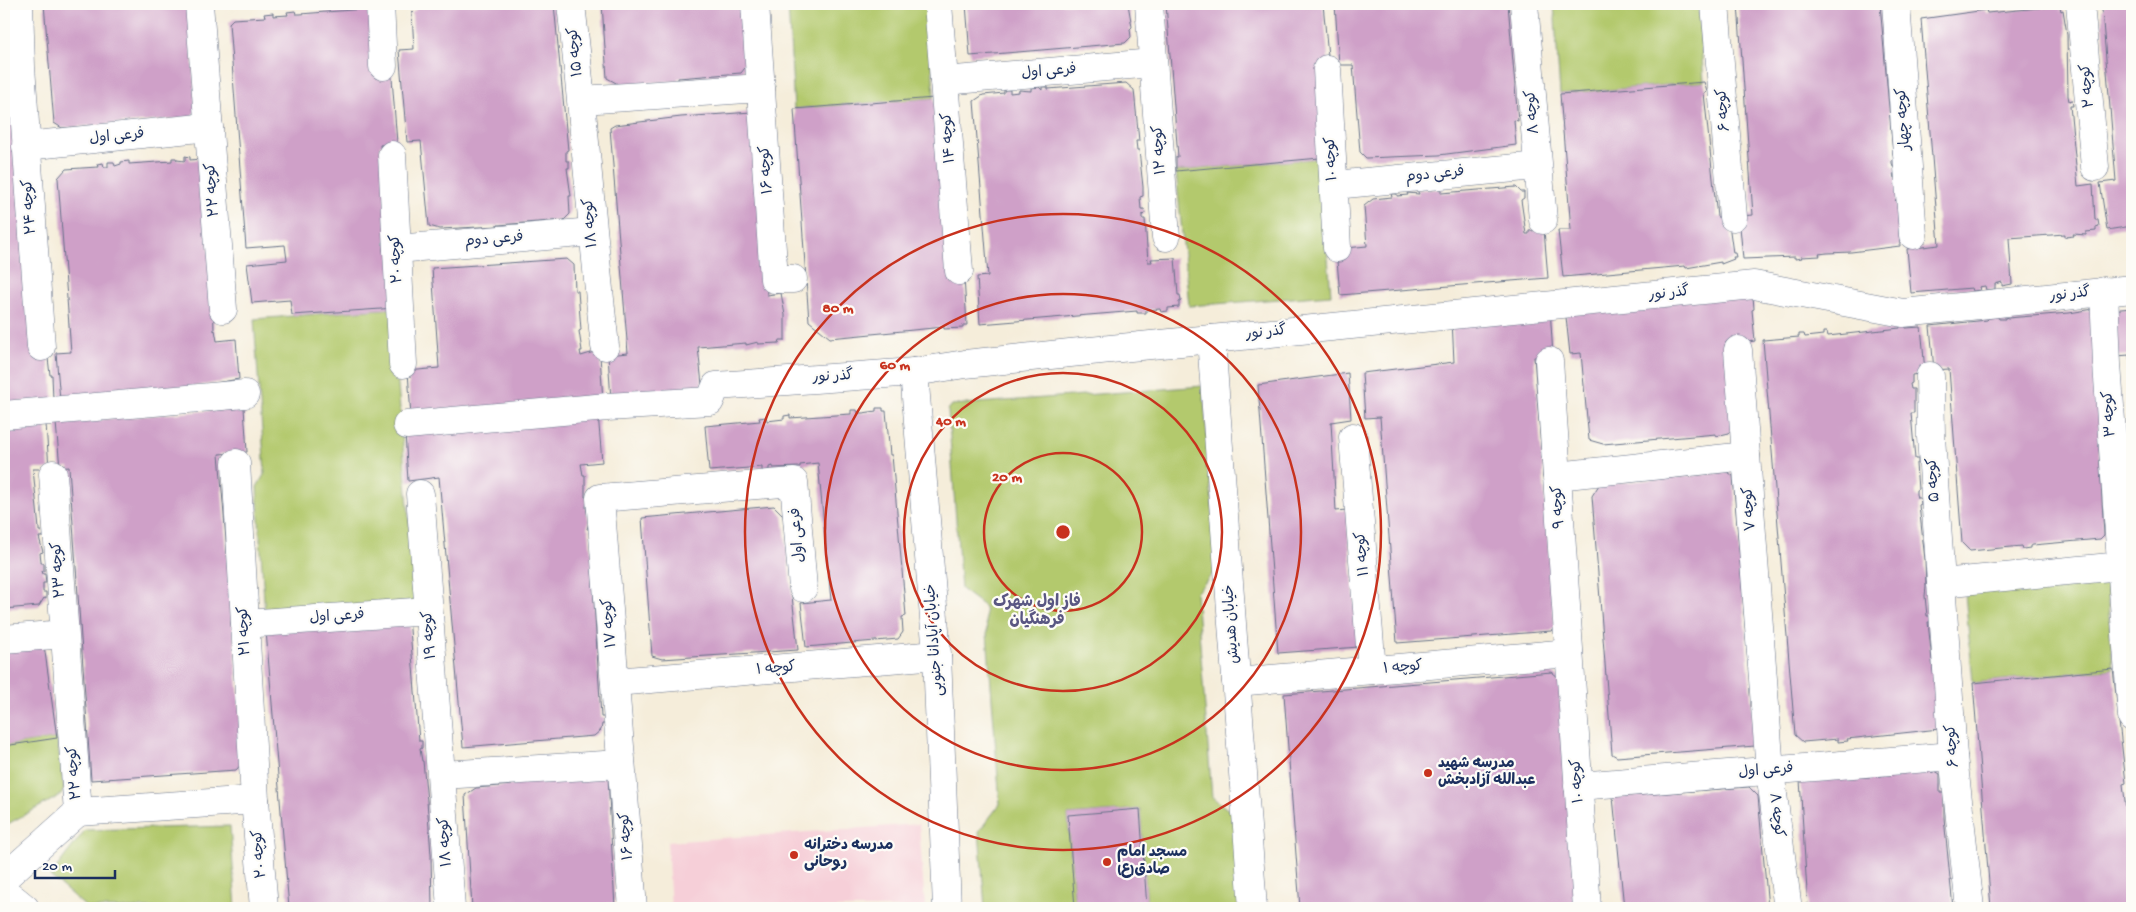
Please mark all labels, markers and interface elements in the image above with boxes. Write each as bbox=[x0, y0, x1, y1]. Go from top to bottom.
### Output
street label: کوچه ۱۵ bbox=[564, 26, 588, 78]
street label: فرعی اول bbox=[1021, 61, 1077, 83]
street label: کوچه ۲ bbox=[2077, 63, 2099, 109]
street label: کوچه چهار bbox=[1893, 87, 1915, 152]
street label: کوچه ۶ bbox=[1713, 88, 1735, 132]
street label: کوچه ۸ bbox=[1522, 89, 1544, 135]
street label: کوچه ۱۴ bbox=[938, 112, 960, 164]
street label: فرعی اول bbox=[89, 125, 145, 149]
street label: کوچه ۱۲ bbox=[1149, 125, 1171, 175]
street label: کوچه ۱۰ bbox=[1322, 136, 1342, 182]
street label: کوچه ۱۶ bbox=[756, 145, 778, 195]
street label: کوچه ۲۲ bbox=[202, 162, 224, 218]
street label: فرعی دوم bbox=[1405, 163, 1465, 188]
street label: کوچه ۲۴ bbox=[19, 179, 41, 235]
street label: کوچه ۱۸ bbox=[580, 197, 602, 249]
street label: فرعی دوم bbox=[464, 228, 524, 253]
street label: کوچه ۲۰ bbox=[387, 234, 407, 284]
street label: گذر نور bbox=[1647, 281, 1690, 305]
street label: گذر نور bbox=[2048, 282, 2091, 306]
text: 80 m bbox=[823, 300, 854, 318]
street label: گذر نور bbox=[1244, 320, 1287, 344]
text: 60 m bbox=[880, 357, 911, 375]
street label: گذر نور bbox=[811, 365, 854, 387]
street label: کوچه ۳ bbox=[2099, 390, 2121, 438]
text: 40 m bbox=[935, 413, 966, 431]
street label: کوچه ۵ bbox=[1923, 457, 1945, 503]
text: 20 m bbox=[992, 469, 1022, 487]
street label: کوچه ۹ bbox=[1549, 485, 1569, 529]
street label: کوچه ۷ bbox=[1739, 486, 1761, 532]
street label: فرعی اول bbox=[787, 507, 809, 563]
centre of rings bbox=[1054, 523, 1072, 541]
street label: کوچه ۱۱ bbox=[1352, 531, 1374, 577]
street label: کوچه ۲۳ bbox=[48, 541, 70, 599]
street label: خیابان آپادانا جنوبی bbox=[921, 583, 948, 697]
street label: خیابان هدیش bbox=[1220, 584, 1244, 664]
district label: فاز اول شهرک فرهنگیان bbox=[993, 592, 1081, 631]
street label: کوچه ۱۷ bbox=[599, 597, 621, 649]
street label: کوچه ۲۱ bbox=[235, 606, 255, 656]
street label: فرعی اول bbox=[309, 606, 365, 628]
street label: کوچه ۱۹ bbox=[419, 610, 441, 660]
street label: کوچه ۱ bbox=[1383, 657, 1423, 679]
street label: کوچه ۱ bbox=[756, 658, 796, 680]
street label: کوچه ۶ bbox=[1942, 724, 1964, 768]
street label: کوچه ۲۲ bbox=[64, 745, 86, 801]
place label: مدرسه شهید عبدالله آزادبخش bbox=[1438, 755, 1535, 790]
street label: کوچه ۱۰ bbox=[1567, 758, 1589, 804]
street label: فرعی اول bbox=[1738, 760, 1794, 782]
marker: مدرسه شهید عبدالله آزادبخش bbox=[1422, 767, 1434, 779]
street label: کوچه ۸ bbox=[1764, 792, 1788, 838]
street label: کوچه ۱۶ bbox=[616, 811, 638, 861]
street label: کوچه ۱۸ bbox=[435, 816, 457, 868]
street label: کوچه ۲۰ bbox=[249, 829, 271, 879]
place label: مدرسه دخترانه روحانی bbox=[804, 837, 893, 872]
place label: مسجد امام صادق(ع) bbox=[1117, 844, 1187, 879]
scale bar bbox=[35, 847, 115, 879]
marker: مدرسه دخترانه روحانی bbox=[788, 849, 800, 861]
marker: مسجد امام صادق(ع) bbox=[1101, 856, 1113, 868]
text: 20 m bbox=[42, 858, 72, 876]

